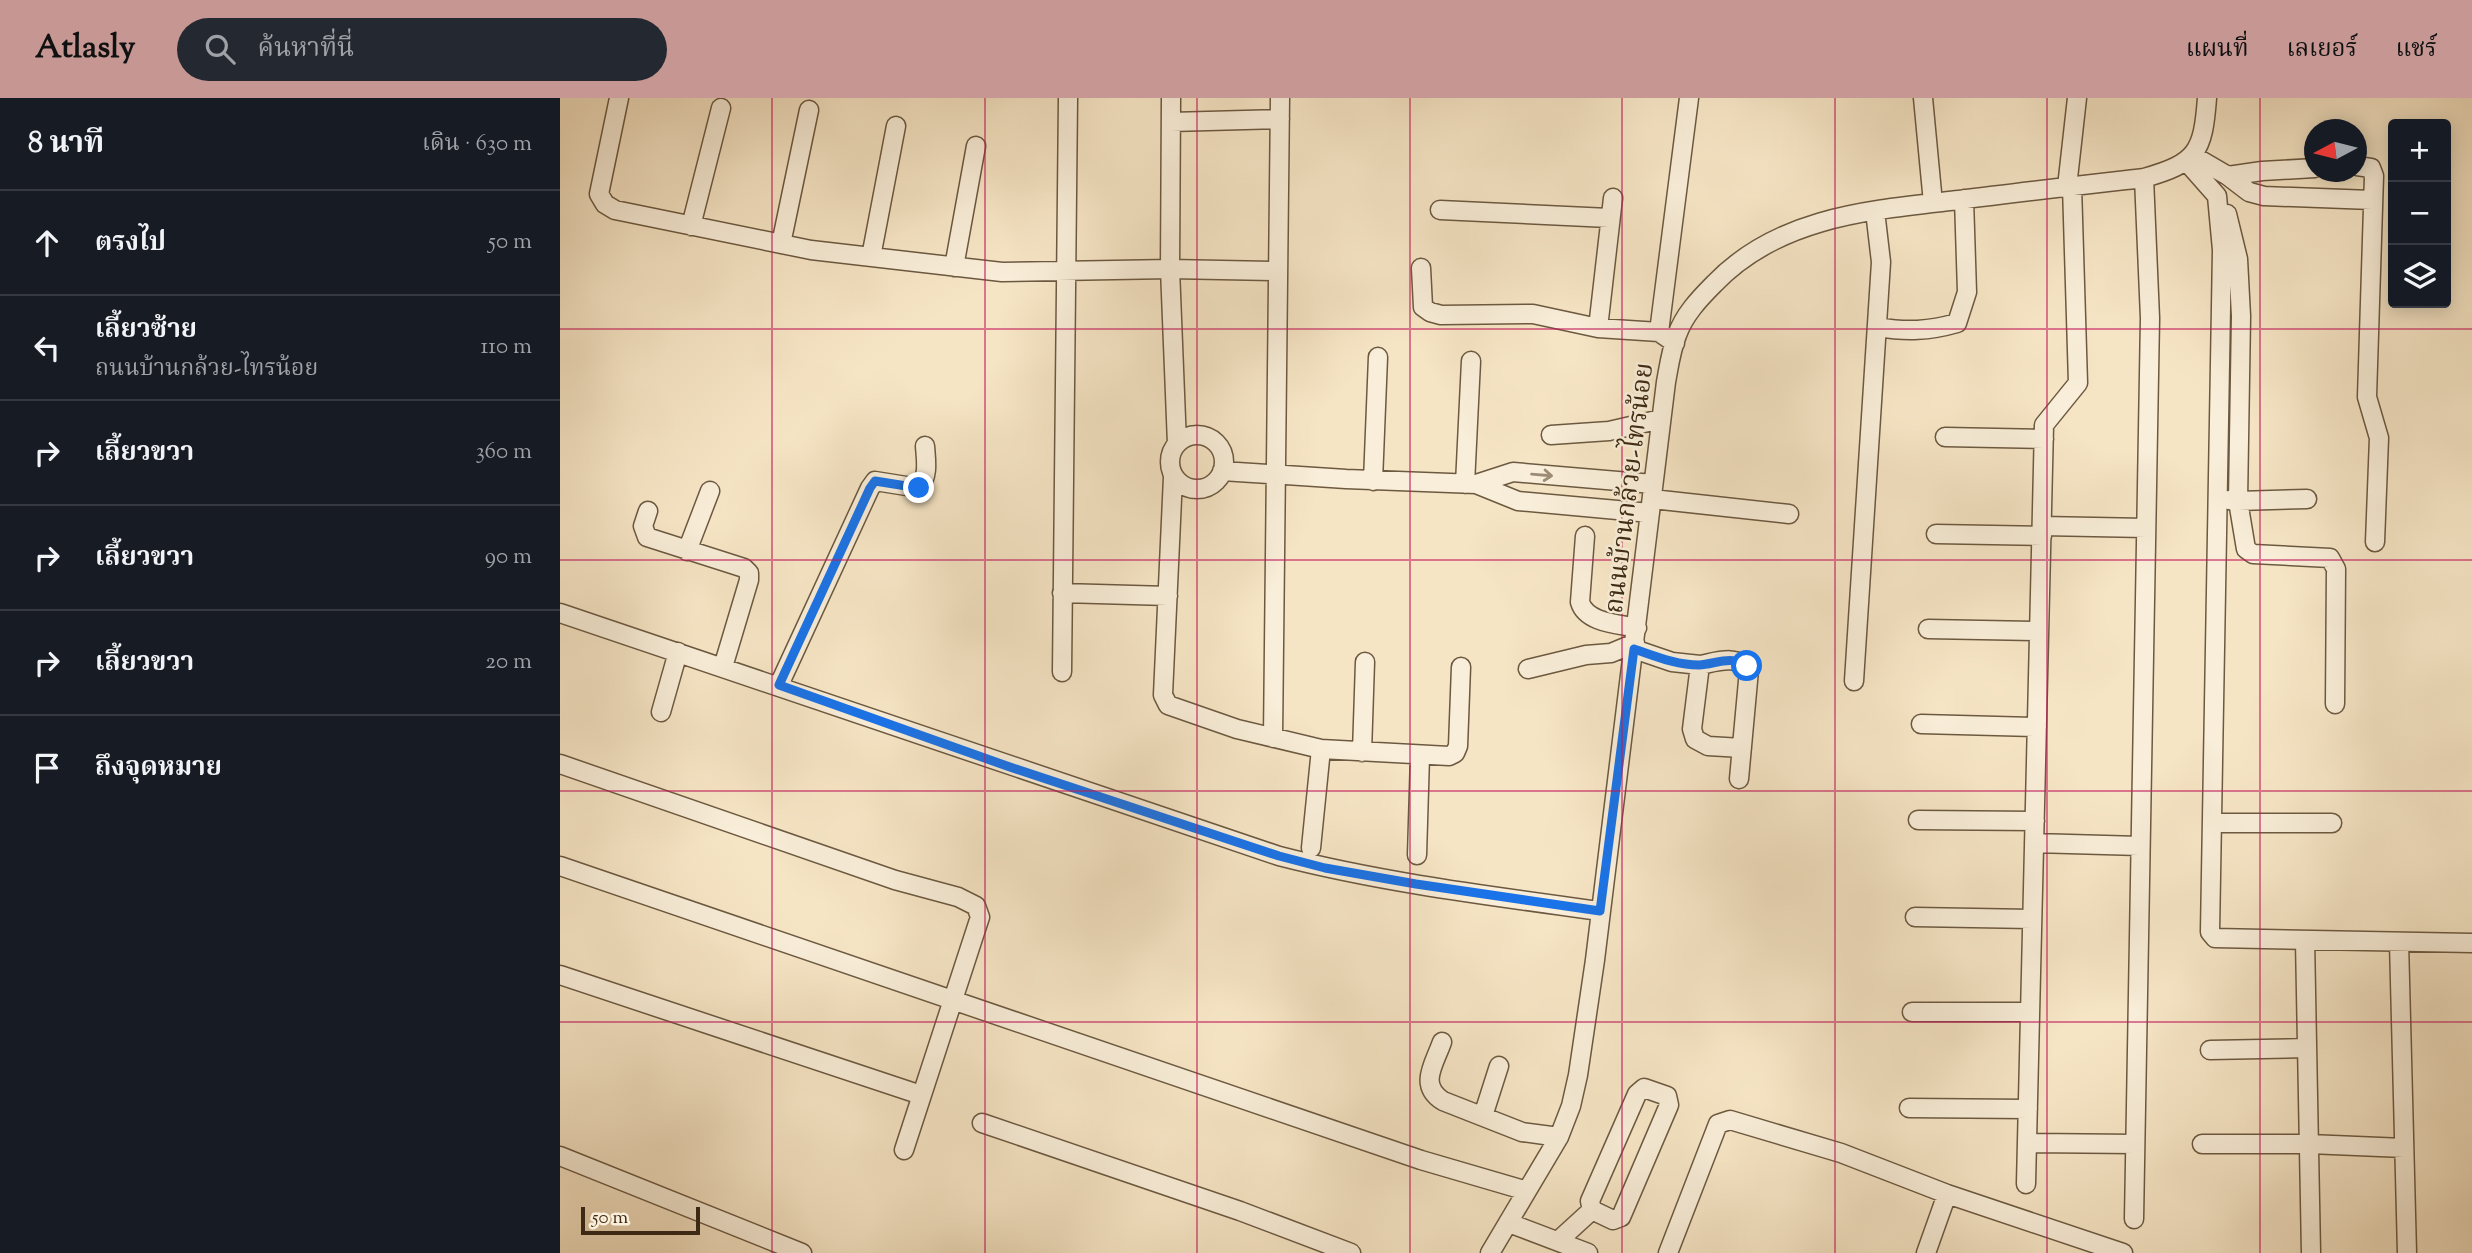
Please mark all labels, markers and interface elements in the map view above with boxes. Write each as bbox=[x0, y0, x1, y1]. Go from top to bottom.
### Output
search box bbox=[177, 18, 667, 81]
text: Atlasly bbox=[35, 25, 135, 73]
icon: search bbox=[201, 30, 239, 68]
text: ค้นหาที่นี่ bbox=[257, 31, 354, 68]
text: แผนที่ bbox=[2186, 33, 2249, 67]
text: เลเยอร์ bbox=[2287, 33, 2358, 67]
text: แชร์ bbox=[2396, 33, 2437, 67]
north arrow bbox=[2304, 119, 2367, 182]
map controls bbox=[2388, 119, 2451, 308]
button: + bbox=[2388, 119, 2451, 182]
text: 8 นาที bbox=[28, 123, 104, 166]
text: เดิน · 630 m bbox=[422, 128, 532, 161]
button: − bbox=[2388, 182, 2451, 245]
icon: ahead bbox=[28, 224, 66, 262]
text: ตรงไป bbox=[95, 225, 166, 262]
text: 50 m bbox=[488, 226, 532, 259]
button: layers bbox=[2388, 245, 2451, 308]
text: เลี้ยวซ้าย bbox=[95, 312, 197, 349]
icon: left bbox=[28, 329, 66, 367]
text: 110 m bbox=[481, 331, 532, 364]
text: ถนนบ้านกล้วย-ไทรน้อย bbox=[95, 353, 318, 386]
street label: ถนนบ้านกล้วย-ไทรน้อย bbox=[1595, 361, 1664, 616]
icon: right bbox=[28, 434, 66, 472]
text: เลี้ยวขวา bbox=[95, 435, 194, 472]
text: 360 m bbox=[475, 436, 532, 469]
one-way arrow bbox=[1530, 469, 1553, 482]
route end bbox=[903, 472, 934, 503]
icon: right bbox=[28, 539, 66, 577]
text: เลี้ยวขวา bbox=[95, 540, 194, 577]
text: 90 m bbox=[485, 541, 532, 574]
icon: right bbox=[28, 644, 66, 682]
text: เลี้ยวขวา bbox=[95, 645, 194, 682]
text: 20 m bbox=[485, 646, 532, 679]
route start bbox=[1731, 650, 1762, 681]
icon: arrive bbox=[28, 749, 66, 787]
text: ถึงจุดหมาย bbox=[95, 750, 222, 787]
scale bar bbox=[581, 1204, 700, 1236]
text: 50 m bbox=[592, 1205, 628, 1232]

